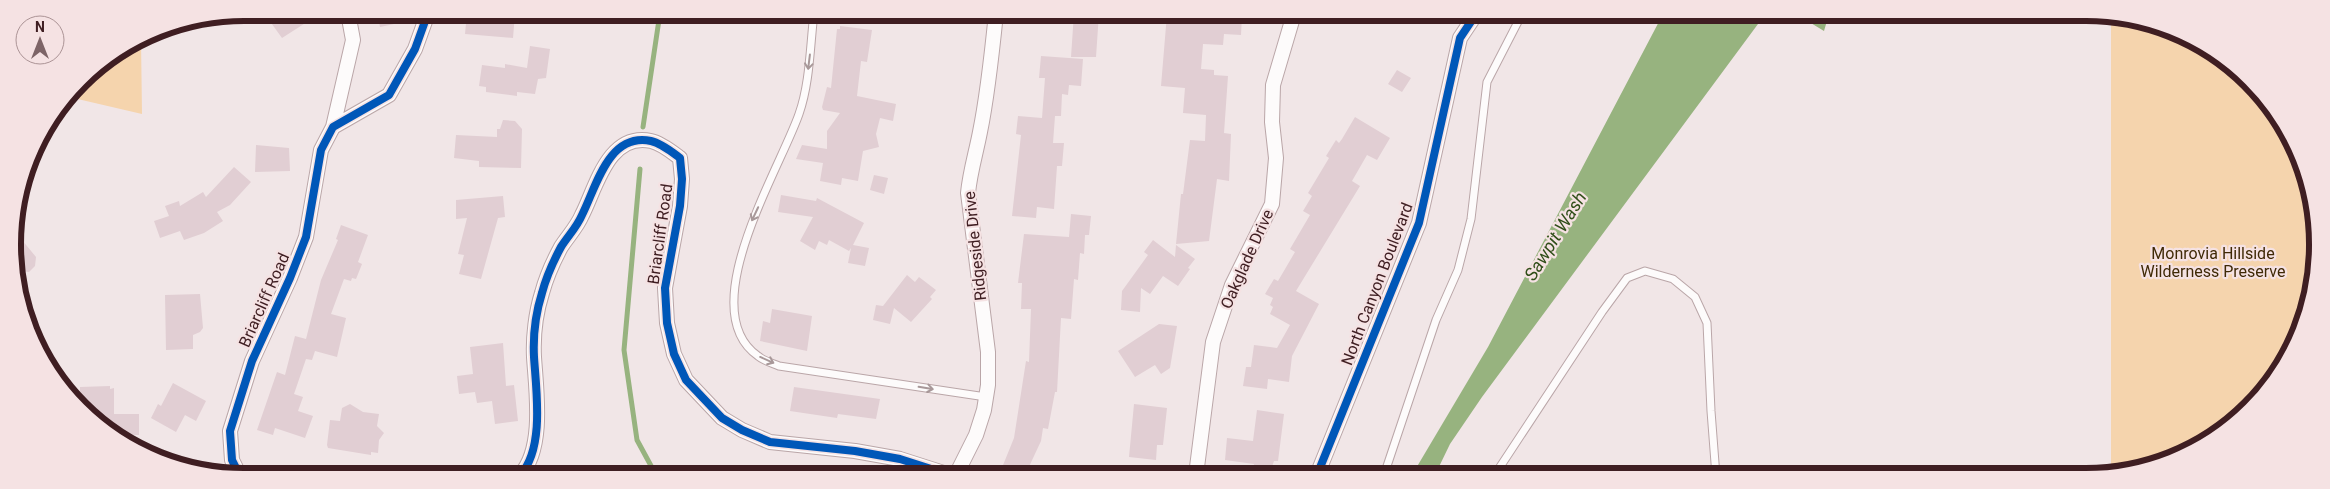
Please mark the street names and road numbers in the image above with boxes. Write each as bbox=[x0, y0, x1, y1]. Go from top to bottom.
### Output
street label: Briarcliff Road bbox=[644, 183, 676, 285]
street label: Ridgeside Drive bbox=[960, 190, 990, 302]
street label: North Canyon Boulevard bbox=[1337, 200, 1417, 368]
street label: Oakglade Drive bbox=[1217, 206, 1277, 312]
street label: Briarcliff Road bbox=[235, 250, 293, 350]

